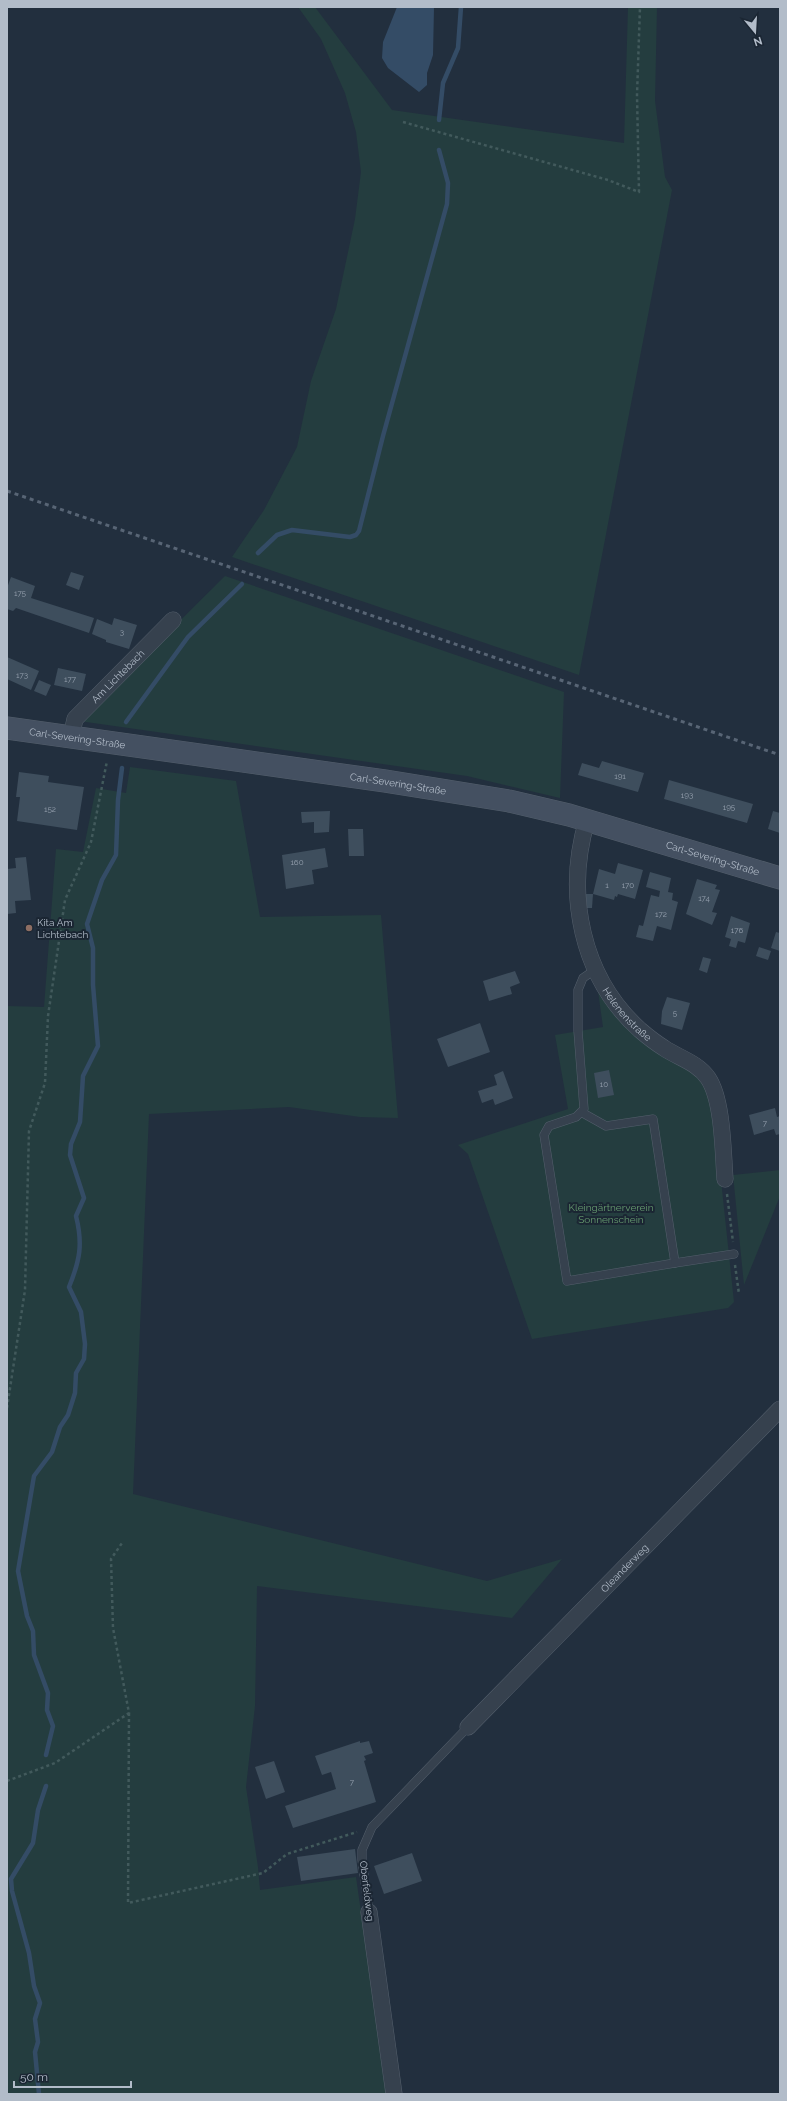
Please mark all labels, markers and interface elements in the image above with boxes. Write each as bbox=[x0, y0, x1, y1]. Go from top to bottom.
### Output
north arrow bbox=[735, 12, 775, 52]
text: N bbox=[752, 34, 764, 49]
house number: 175 bbox=[14, 588, 27, 598]
house number: 3 bbox=[120, 627, 124, 637]
street label: Am Lichtebach bbox=[89, 647, 146, 705]
house number: 173 bbox=[16, 670, 28, 680]
house number: 177 bbox=[64, 674, 77, 684]
street label: Carl-Severing-Straße bbox=[28, 726, 126, 750]
street label: Carl-Severing-Straße bbox=[349, 771, 447, 796]
house number: 191 bbox=[614, 771, 626, 781]
house number: 193 bbox=[681, 790, 693, 800]
house number: 195 bbox=[723, 802, 736, 812]
house number: 152 bbox=[44, 804, 56, 814]
street label: Carl-Severing-Straße bbox=[665, 839, 761, 877]
house number: 160 bbox=[290, 857, 304, 867]
house number: 1 bbox=[605, 880, 609, 890]
house number: 170 bbox=[622, 880, 634, 890]
house number: 174 bbox=[698, 893, 710, 903]
house number: 172 bbox=[655, 909, 667, 919]
place label: Kita Am Lichtebach bbox=[37, 917, 89, 940]
marker: Kita Am Lichtebach bbox=[24, 923, 34, 933]
house number: 176 bbox=[731, 925, 743, 935]
street label: Helenenstraße bbox=[601, 985, 654, 1043]
house number: 5 bbox=[673, 1008, 678, 1018]
house number: 10 bbox=[600, 1079, 608, 1089]
house number: 7 bbox=[763, 1118, 768, 1128]
park label: Kleingärtnerverein Sonnenschein bbox=[569, 1202, 654, 1225]
street label: Oleanderweg bbox=[598, 1541, 650, 1594]
house number: 7 bbox=[350, 1777, 355, 1787]
street label: Oberfeldweg bbox=[358, 1860, 376, 1922]
scale bar bbox=[14, 2063, 131, 2089]
text: 50 m bbox=[20, 2070, 48, 2084]

